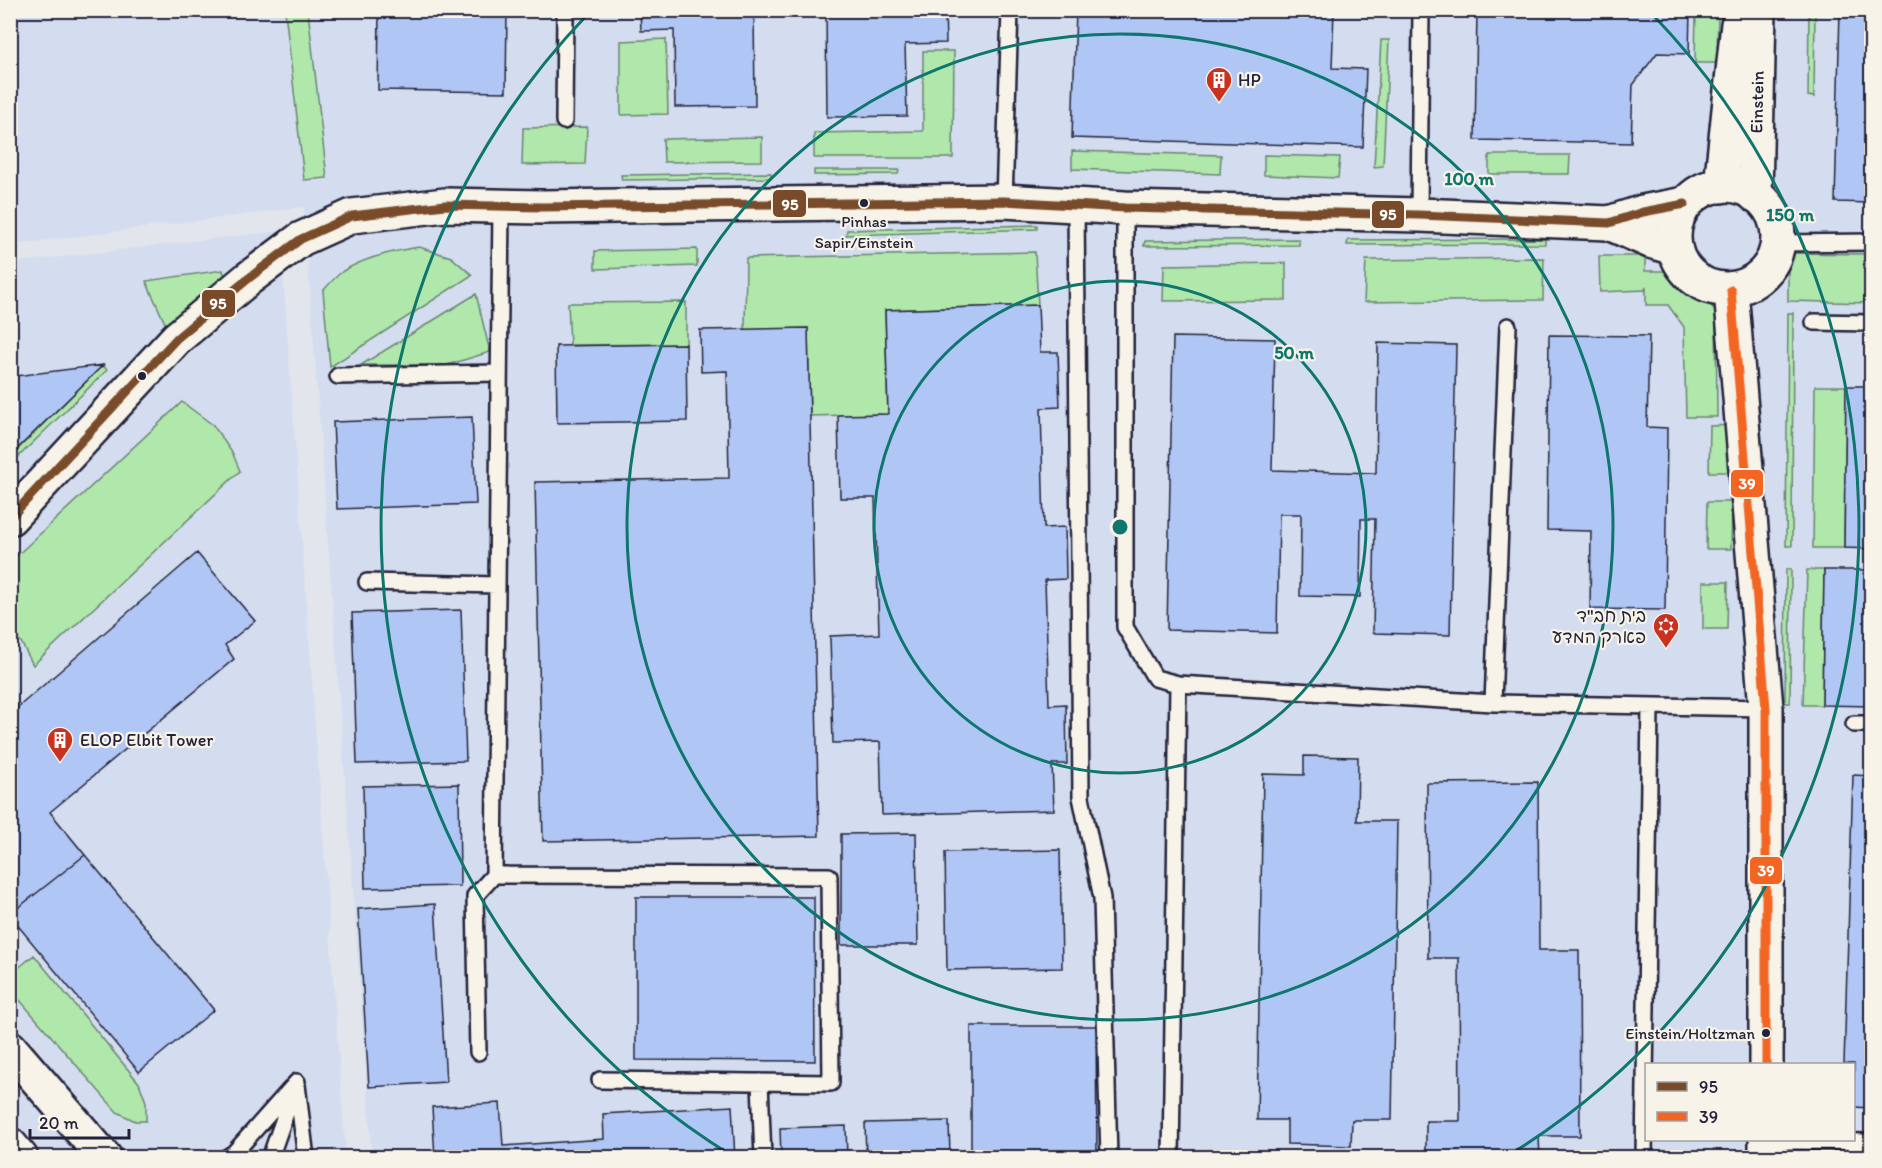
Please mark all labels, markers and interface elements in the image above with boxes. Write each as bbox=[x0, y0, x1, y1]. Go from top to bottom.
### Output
building icon: HP bbox=[1204, 65, 1234, 103]
place label: HP bbox=[1238, 69, 1261, 91]
street label: Einstein bbox=[1745, 70, 1769, 134]
text: 100 m bbox=[1444, 168, 1495, 190]
line badge: 95 bbox=[772, 189, 807, 218]
text: 95 bbox=[782, 195, 799, 214]
marker: Pinhas Sapir/Einstein bbox=[858, 197, 870, 209]
line badge: 95 bbox=[1371, 200, 1405, 229]
text: 150 m bbox=[1766, 204, 1815, 226]
text: 95 bbox=[1380, 205, 1397, 224]
place label: Pinhas Sapir/Einstein bbox=[815, 212, 913, 252]
line badge: 95 bbox=[201, 289, 236, 318]
text: 95 bbox=[210, 294, 227, 313]
text: 50 m bbox=[1274, 342, 1315, 364]
unlabelled marker bbox=[136, 370, 148, 382]
line badge: 39 bbox=[1730, 469, 1764, 498]
text: 39 bbox=[1738, 474, 1756, 493]
centre of rings bbox=[1110, 517, 1130, 537]
place label: בית חב"ד פארק המדע bbox=[1552, 605, 1646, 648]
synagogue icon: בית חב"ד פארק המדע bbox=[1651, 611, 1681, 649]
building icon: ELOP Elbit Tower bbox=[45, 725, 75, 763]
place label: ELOP Elbit Tower bbox=[80, 729, 213, 751]
line badge: 39 bbox=[1749, 856, 1783, 885]
text: 39 bbox=[1757, 861, 1775, 880]
place label: Einstein/Holtzman bbox=[1625, 1024, 1755, 1043]
marker: Einstein/Holtzman bbox=[1760, 1027, 1772, 1039]
legend bbox=[1645, 1063, 1855, 1141]
text: 95 bbox=[1699, 1076, 1718, 1098]
scale bar bbox=[30, 1102, 129, 1140]
text: 39 bbox=[1699, 1106, 1718, 1128]
text: 20 m bbox=[39, 1112, 79, 1134]

